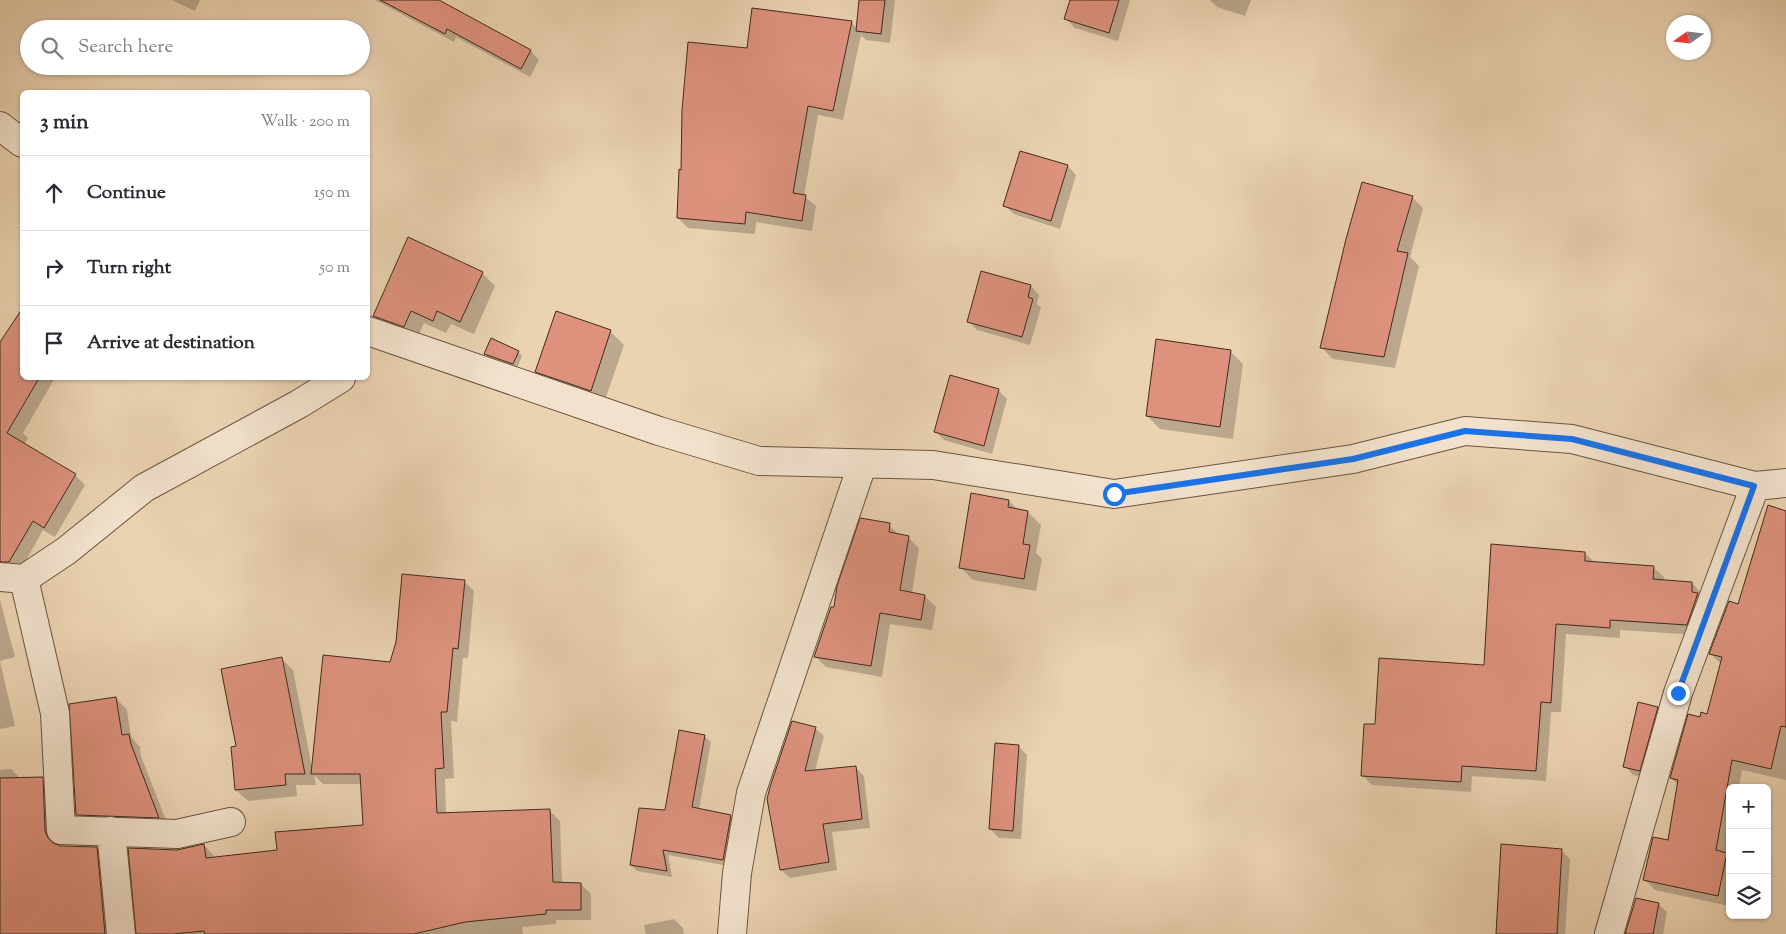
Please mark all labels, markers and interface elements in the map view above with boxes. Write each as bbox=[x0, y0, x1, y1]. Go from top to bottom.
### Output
north arrow bbox=[1666, 15, 1711, 60]
search box bbox=[20, 20, 370, 75]
icon: search bbox=[38, 34, 66, 62]
text: Search here bbox=[78, 34, 173, 61]
text: 3 min bbox=[40, 108, 89, 138]
text: Walk · 200 m bbox=[261, 111, 350, 134]
icon: ahead bbox=[40, 179, 68, 207]
text: Continue bbox=[87, 180, 166, 207]
text: 150 m bbox=[314, 182, 350, 205]
icon: right bbox=[40, 254, 68, 282]
text: Turn right bbox=[87, 255, 171, 282]
text: 50 m bbox=[319, 257, 350, 280]
icon: arrive bbox=[40, 329, 68, 357]
text: Arrive at destination bbox=[87, 330, 255, 357]
route start bbox=[1103, 483, 1126, 506]
route end bbox=[1667, 682, 1690, 705]
map controls bbox=[1726, 784, 1771, 919]
button: + bbox=[1726, 784, 1771, 829]
button: − bbox=[1726, 829, 1771, 874]
button: layers bbox=[1726, 874, 1771, 919]

